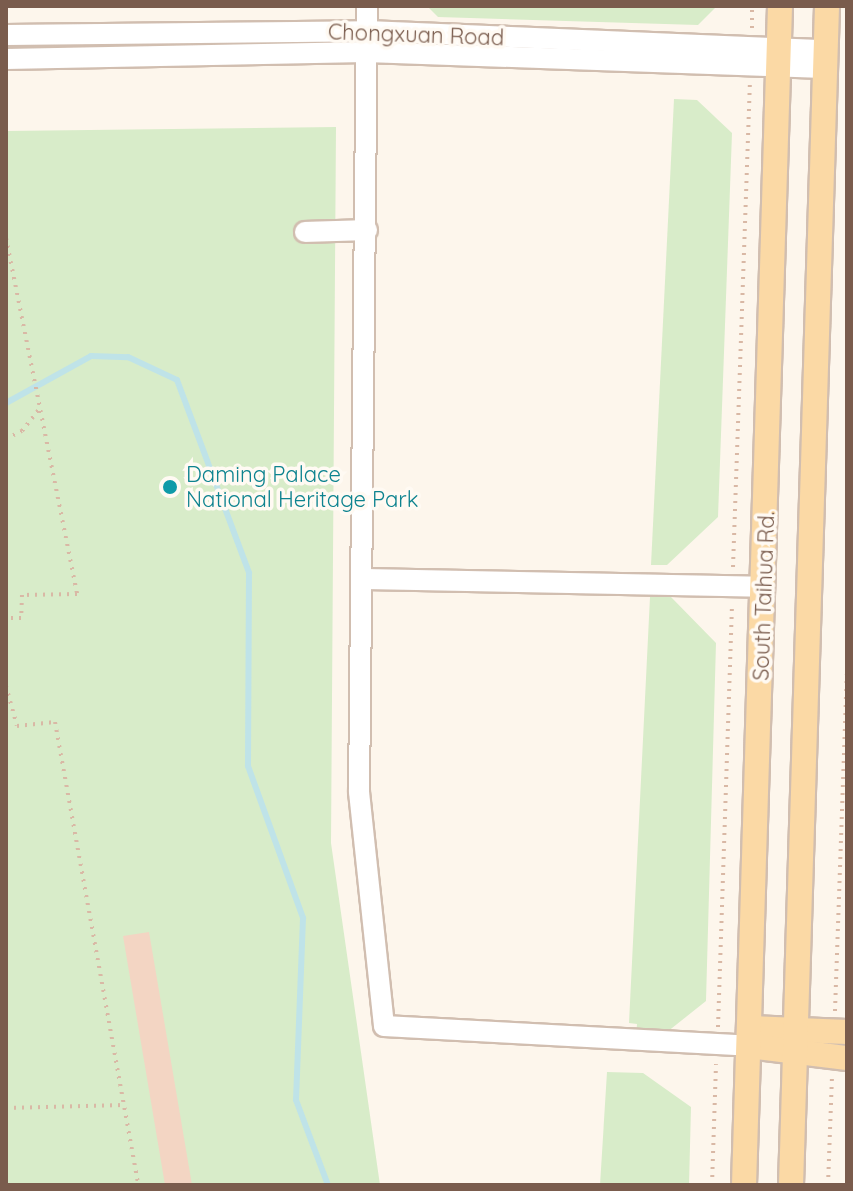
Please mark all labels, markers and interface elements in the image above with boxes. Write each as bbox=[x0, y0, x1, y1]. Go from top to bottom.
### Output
street label: Chongxuan Road bbox=[327, 19, 505, 51]
place label: Daming Palace National Heritage Park bbox=[186, 461, 418, 512]
marker: Daming Palace National Heritage Park bbox=[161, 478, 179, 496]
street label: South Taihua Rd. bbox=[748, 511, 780, 681]

